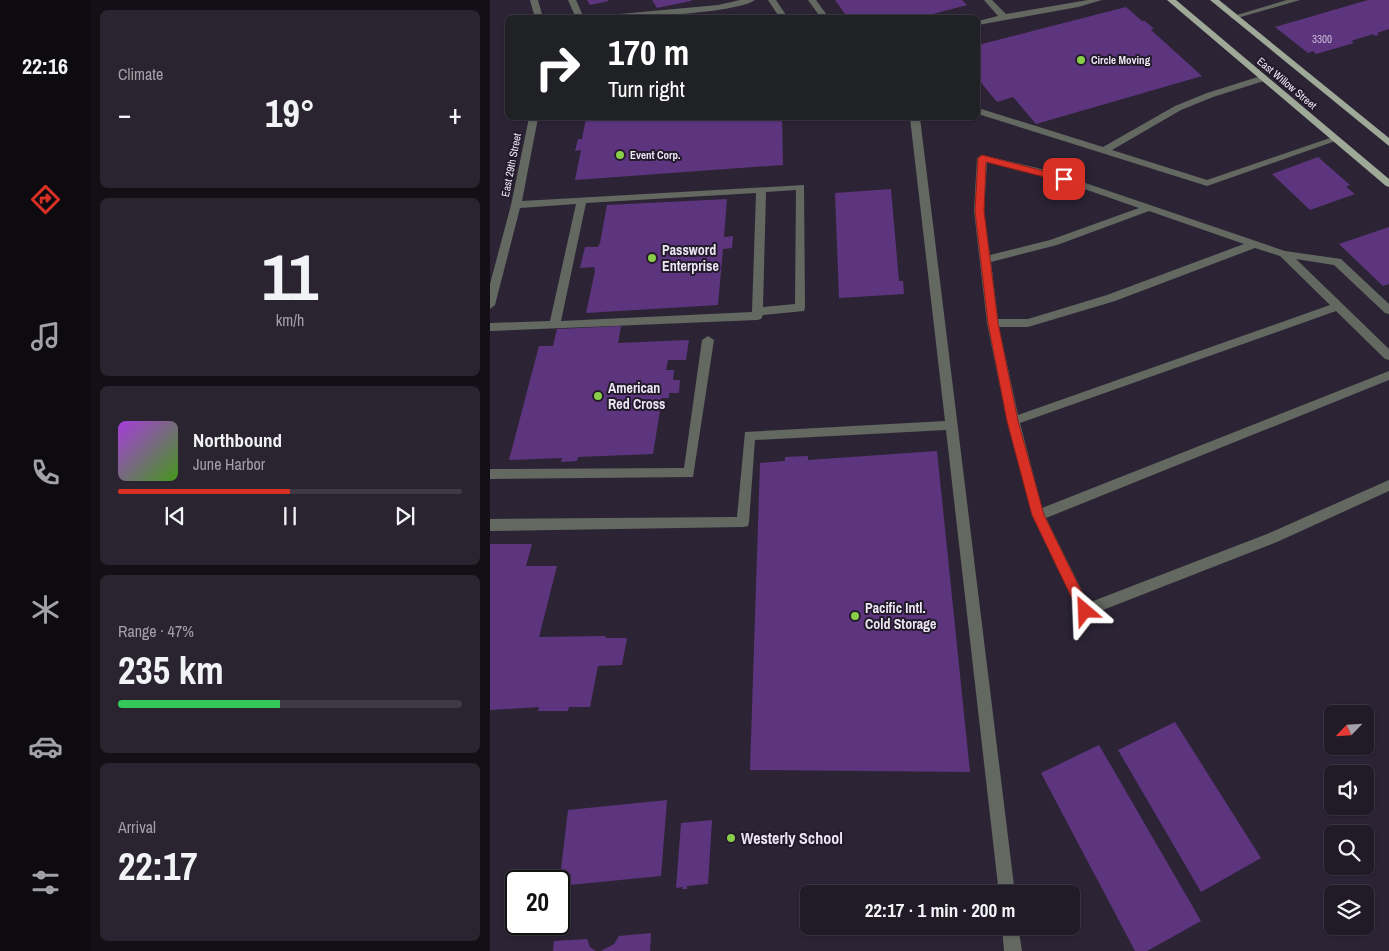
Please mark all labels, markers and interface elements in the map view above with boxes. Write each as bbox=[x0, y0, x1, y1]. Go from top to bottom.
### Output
text: 170 m bbox=[608, 29, 689, 76]
house number: 3300 bbox=[1312, 32, 1332, 46]
icon: right bbox=[525, 35, 590, 100]
text: 22:16 bbox=[22, 51, 68, 81]
place label: Circle Moving bbox=[1091, 53, 1151, 67]
marker: Circle Moving bbox=[1075, 54, 1087, 66]
street label: East Willow Street bbox=[1254, 54, 1320, 112]
text: Climate bbox=[118, 63, 163, 85]
text: Turn right bbox=[608, 74, 685, 104]
text: 19° bbox=[265, 88, 315, 139]
text: − bbox=[118, 95, 131, 133]
text: + bbox=[449, 95, 462, 133]
street label: East 29th Street bbox=[498, 131, 524, 198]
place label: Event Corp. bbox=[630, 148, 681, 162]
marker: Event Corp. bbox=[614, 149, 626, 161]
pin bbox=[1043, 158, 1085, 200]
icon: arrive bbox=[1050, 165, 1078, 193]
icon: directions bbox=[28, 182, 63, 217]
text: 11 bbox=[262, 233, 318, 320]
place label: Password Enterprise bbox=[662, 241, 719, 275]
marker: Password Enterprise bbox=[646, 252, 658, 264]
text: km/h bbox=[276, 309, 304, 331]
icon: music bbox=[28, 319, 63, 354]
place label: American Red Cross bbox=[608, 379, 665, 413]
marker: American Red Cross bbox=[592, 390, 604, 402]
text: Northbound bbox=[193, 427, 282, 453]
text: June Harbor bbox=[193, 453, 265, 475]
icon: phone bbox=[28, 455, 63, 490]
icon: previous bbox=[161, 502, 189, 530]
icon: pause bbox=[276, 502, 304, 530]
icon: next bbox=[391, 502, 419, 530]
position arrow bbox=[1058, 584, 1110, 636]
icon: climate bbox=[28, 592, 63, 627]
place label: Pacific Intl. Cold Storage bbox=[865, 599, 936, 633]
marker: Pacific Intl. Cold Storage bbox=[849, 610, 861, 622]
text: Range · 47% bbox=[118, 620, 194, 642]
text: 235 km bbox=[118, 645, 224, 696]
north arrow bbox=[1324, 705, 1374, 755]
map controls bbox=[1324, 705, 1374, 935]
icon: car bbox=[28, 729, 63, 764]
button: sound bbox=[1324, 765, 1374, 815]
text: Arrival bbox=[118, 816, 156, 838]
button: search bbox=[1324, 825, 1374, 875]
place label: Westerly School bbox=[741, 827, 843, 849]
marker: Westerly School bbox=[725, 832, 737, 844]
text: 22:17 bbox=[118, 841, 198, 892]
icon: filters bbox=[28, 865, 63, 900]
speed limit sign: 20 bbox=[505, 870, 570, 935]
button: layers bbox=[1324, 885, 1374, 935]
text: 22:17 · 1 min · 200 m bbox=[865, 897, 1015, 923]

